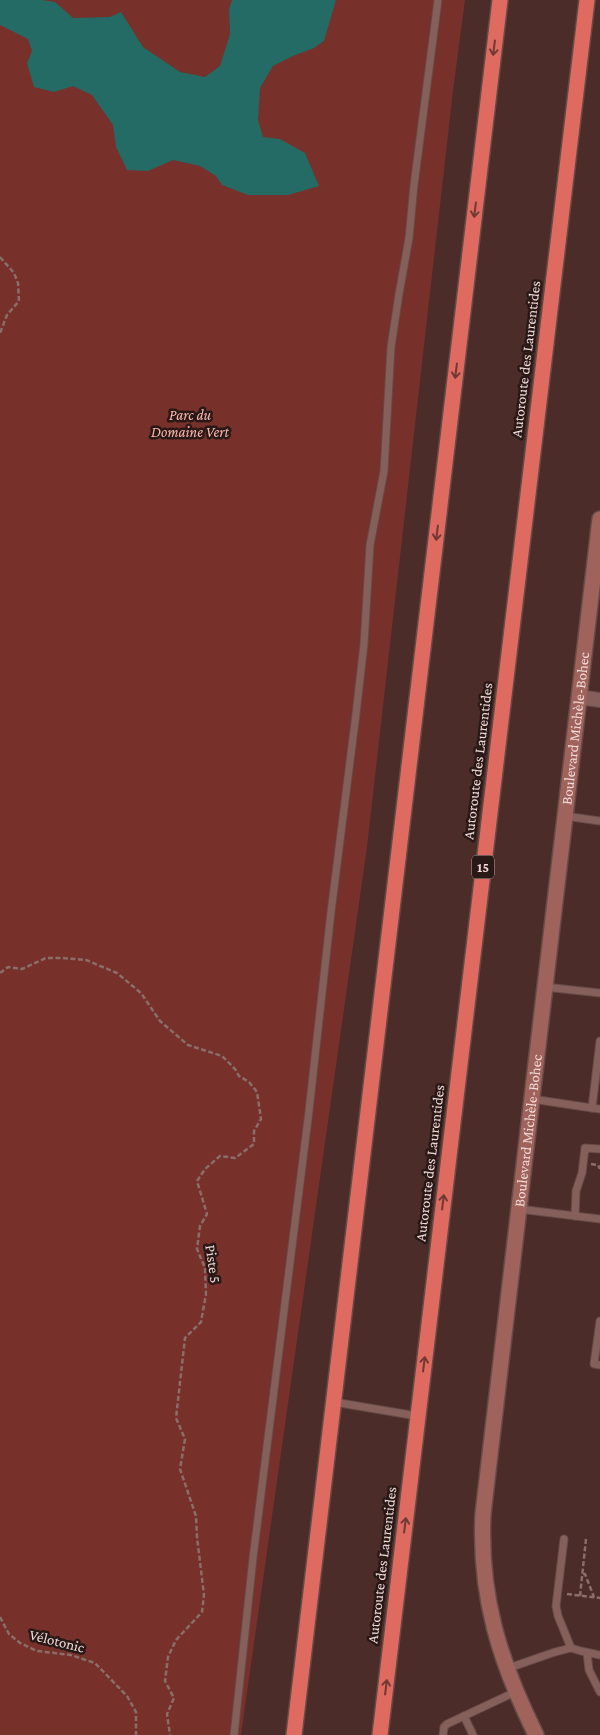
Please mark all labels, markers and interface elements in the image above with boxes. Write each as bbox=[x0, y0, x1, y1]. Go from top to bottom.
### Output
one-way arrow bbox=[489, 40, 499, 56]
one-way arrow bbox=[470, 201, 480, 217]
street label: Autoroute des Laurentides bbox=[508, 280, 544, 438]
one-way arrow bbox=[451, 363, 461, 379]
park label: Parc du Domaine Vert bbox=[151, 407, 229, 440]
one-way arrow bbox=[432, 524, 442, 540]
street label: Boulevard Michèle-Bohec bbox=[558, 650, 592, 806]
street label: Autoroute des Laurentides bbox=[460, 682, 496, 840]
road number: 15 bbox=[472, 856, 494, 879]
street label: Boulevard Michèle-Bohec bbox=[511, 1053, 545, 1208]
street label: Autoroute des Laurentides bbox=[412, 1084, 448, 1242]
one-way arrow bbox=[438, 1195, 448, 1211]
street label: Piste 5 bbox=[202, 1244, 224, 1284]
one-way arrow bbox=[419, 1356, 429, 1372]
street label: Autoroute des Laurentides bbox=[364, 1486, 400, 1644]
one-way arrow bbox=[400, 1518, 410, 1534]
street label: Vélotonic bbox=[28, 1626, 87, 1656]
one-way arrow bbox=[381, 1679, 391, 1695]

